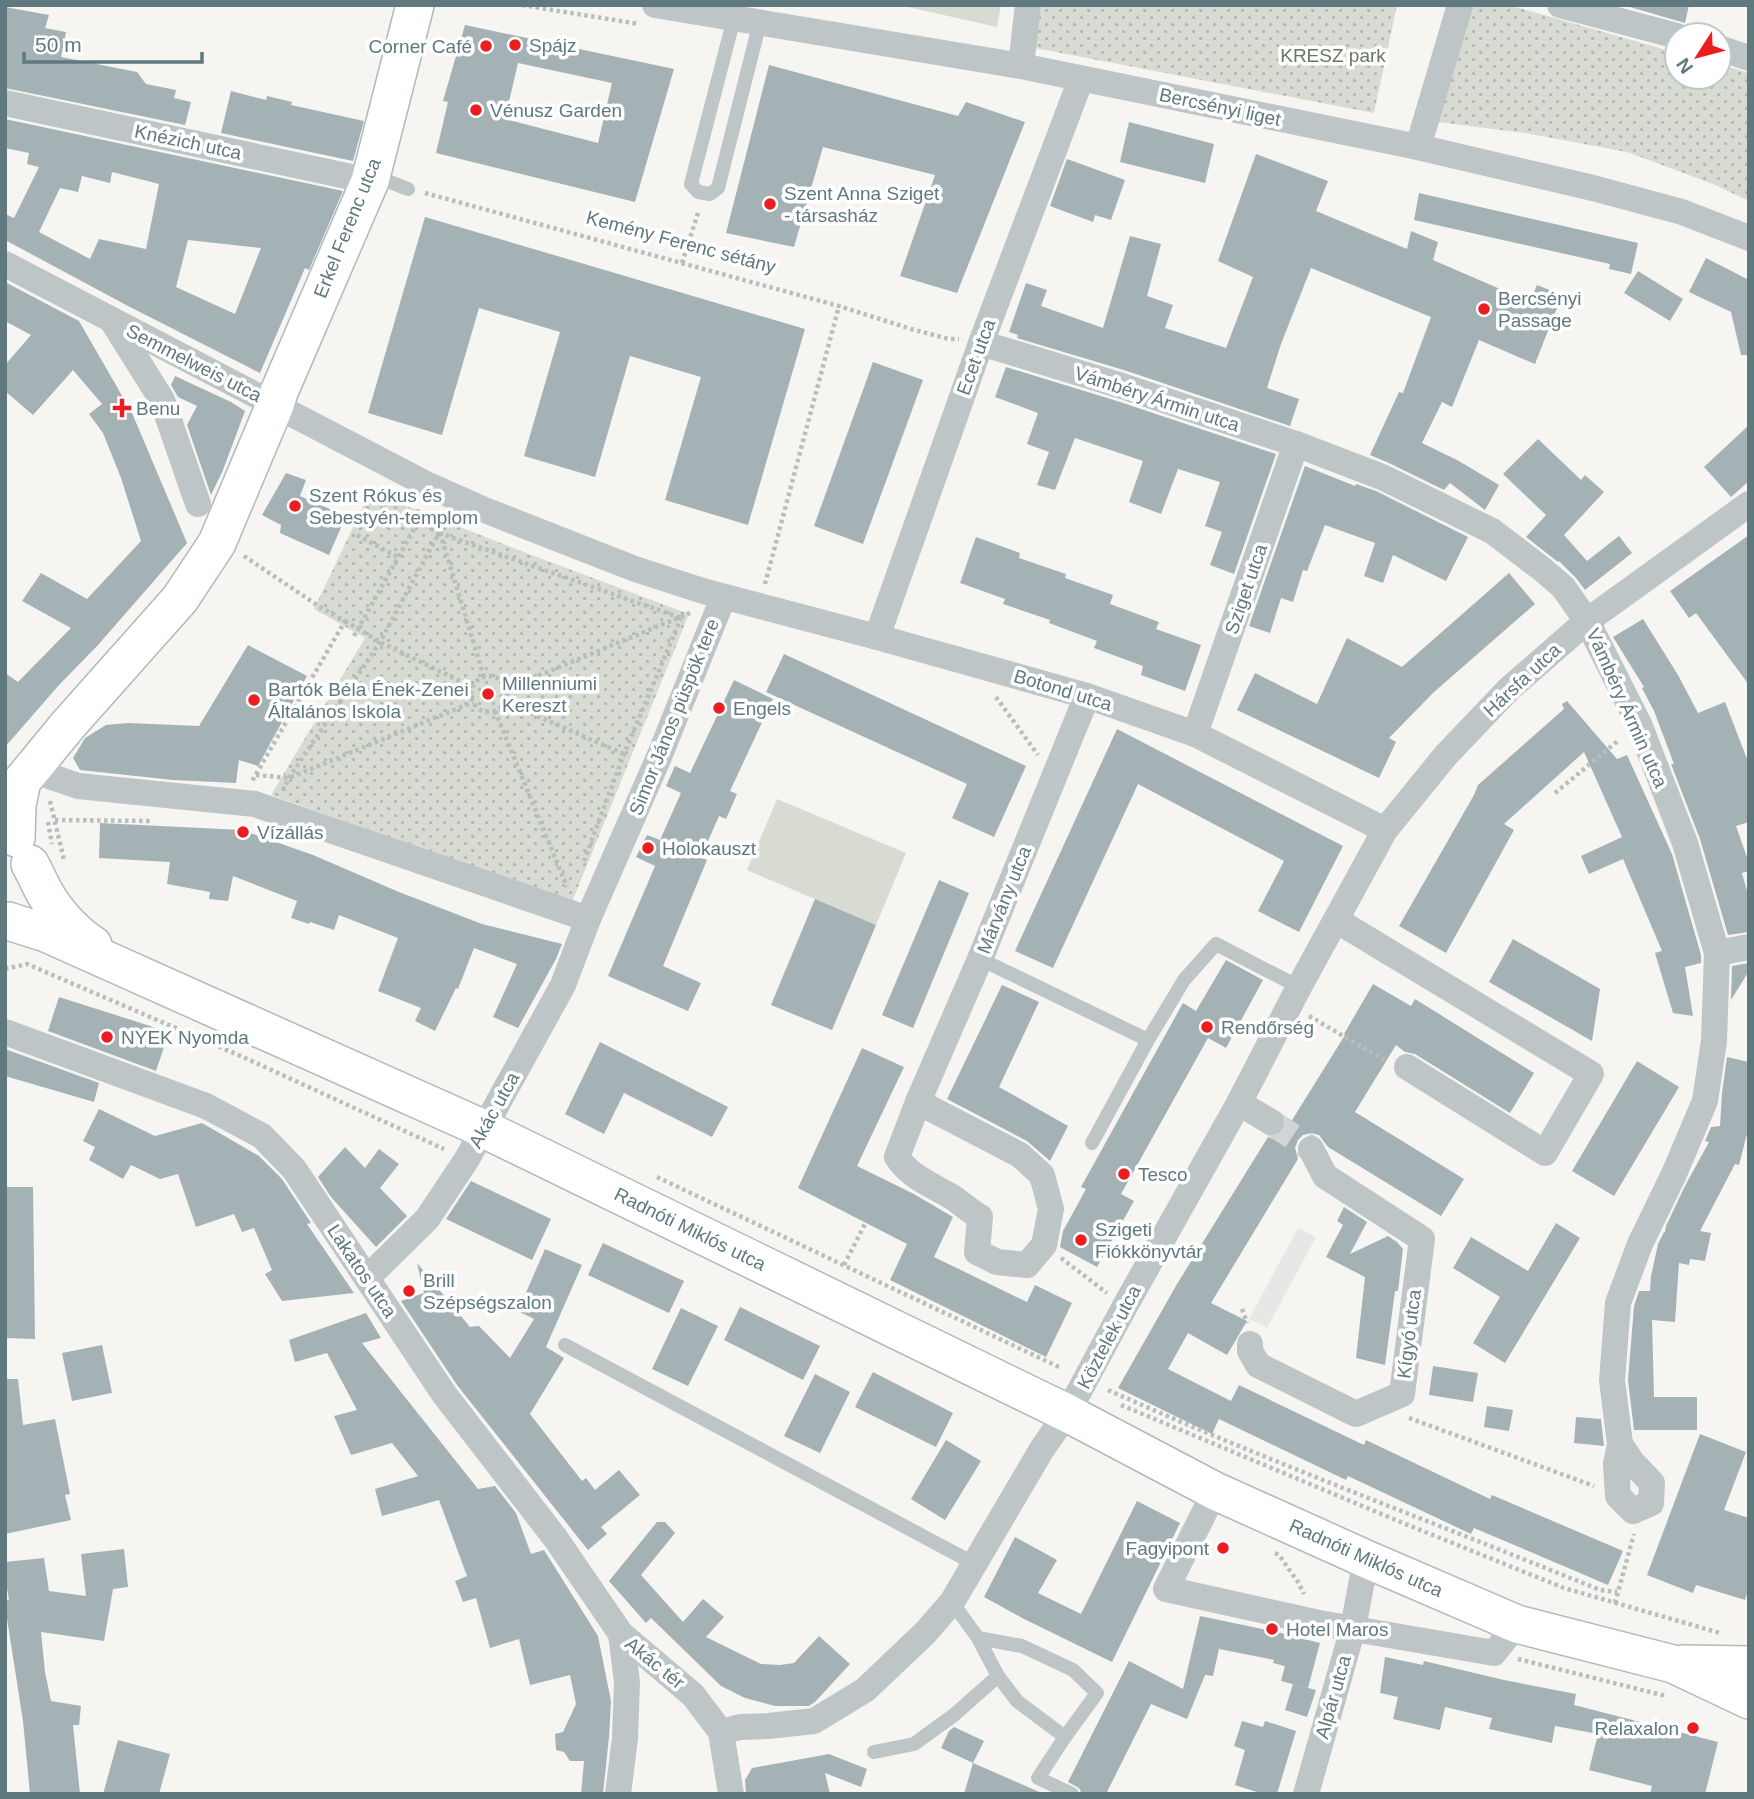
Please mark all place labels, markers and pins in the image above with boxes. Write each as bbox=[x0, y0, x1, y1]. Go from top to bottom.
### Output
place label: Spájz bbox=[529, 35, 577, 56]
place label: Corner Café bbox=[369, 36, 472, 57]
marker: Spájz bbox=[507, 37, 523, 53]
marker: Corner Café bbox=[478, 38, 494, 54]
place label: Vénusz Garden bbox=[490, 100, 622, 121]
marker: Vénusz Garden bbox=[468, 102, 484, 118]
place label: Szent Anna Sziget - társasház bbox=[784, 183, 940, 226]
marker: Szent Anna Sziget - társasház bbox=[762, 196, 778, 212]
place label: Bercsényi Passage bbox=[1498, 288, 1581, 331]
marker: Bercsényi Passage bbox=[1476, 301, 1492, 317]
place label: Benu bbox=[136, 398, 180, 419]
marker: Benu bbox=[114, 400, 130, 416]
place label: Szent Rókus és Sebestyén-templom bbox=[309, 485, 478, 528]
marker: Szent Rókus és Sebestyén-templom bbox=[287, 498, 303, 514]
place label: Millenniumi Kereszt bbox=[502, 673, 597, 716]
place label: Bartók Béla Ének-Zenei Általános Iskola bbox=[268, 679, 469, 722]
marker: Millenniumi Kereszt bbox=[480, 686, 496, 702]
marker: Bartók Béla Ének-Zenei Általános Iskola bbox=[246, 692, 262, 708]
place label: Engels bbox=[733, 698, 791, 719]
marker: Engels bbox=[711, 700, 727, 716]
place label: Vízállás bbox=[257, 822, 324, 843]
marker: Vízállás bbox=[235, 824, 251, 840]
place label: Holokauszt bbox=[662, 838, 757, 859]
marker: Holokauszt bbox=[640, 840, 656, 856]
place label: Rendőrség bbox=[1221, 1017, 1314, 1038]
marker: Rendőrség bbox=[1199, 1019, 1215, 1035]
place label: NYEK Nyomda bbox=[121, 1027, 249, 1048]
marker: NYEK Nyomda bbox=[99, 1029, 115, 1045]
place label: Tesco bbox=[1138, 1164, 1188, 1185]
marker: Tesco bbox=[1116, 1166, 1132, 1182]
place label: Szigeti Fiókkönyvtár bbox=[1095, 1219, 1203, 1262]
marker: Szigeti Fiókkönyvtár bbox=[1073, 1232, 1089, 1248]
place label: Brill Szépségszalon bbox=[423, 1270, 552, 1313]
marker: Brill Szépségszalon bbox=[401, 1283, 417, 1299]
place label: Fagyipont bbox=[1126, 1538, 1210, 1559]
marker: Fagyipont bbox=[1215, 1540, 1231, 1556]
place label: Hotel Maros bbox=[1286, 1619, 1388, 1640]
marker: Hotel Maros bbox=[1264, 1621, 1280, 1637]
place label: Relaxalon bbox=[1595, 1718, 1679, 1739]
marker: Relaxalon bbox=[1685, 1720, 1701, 1736]

